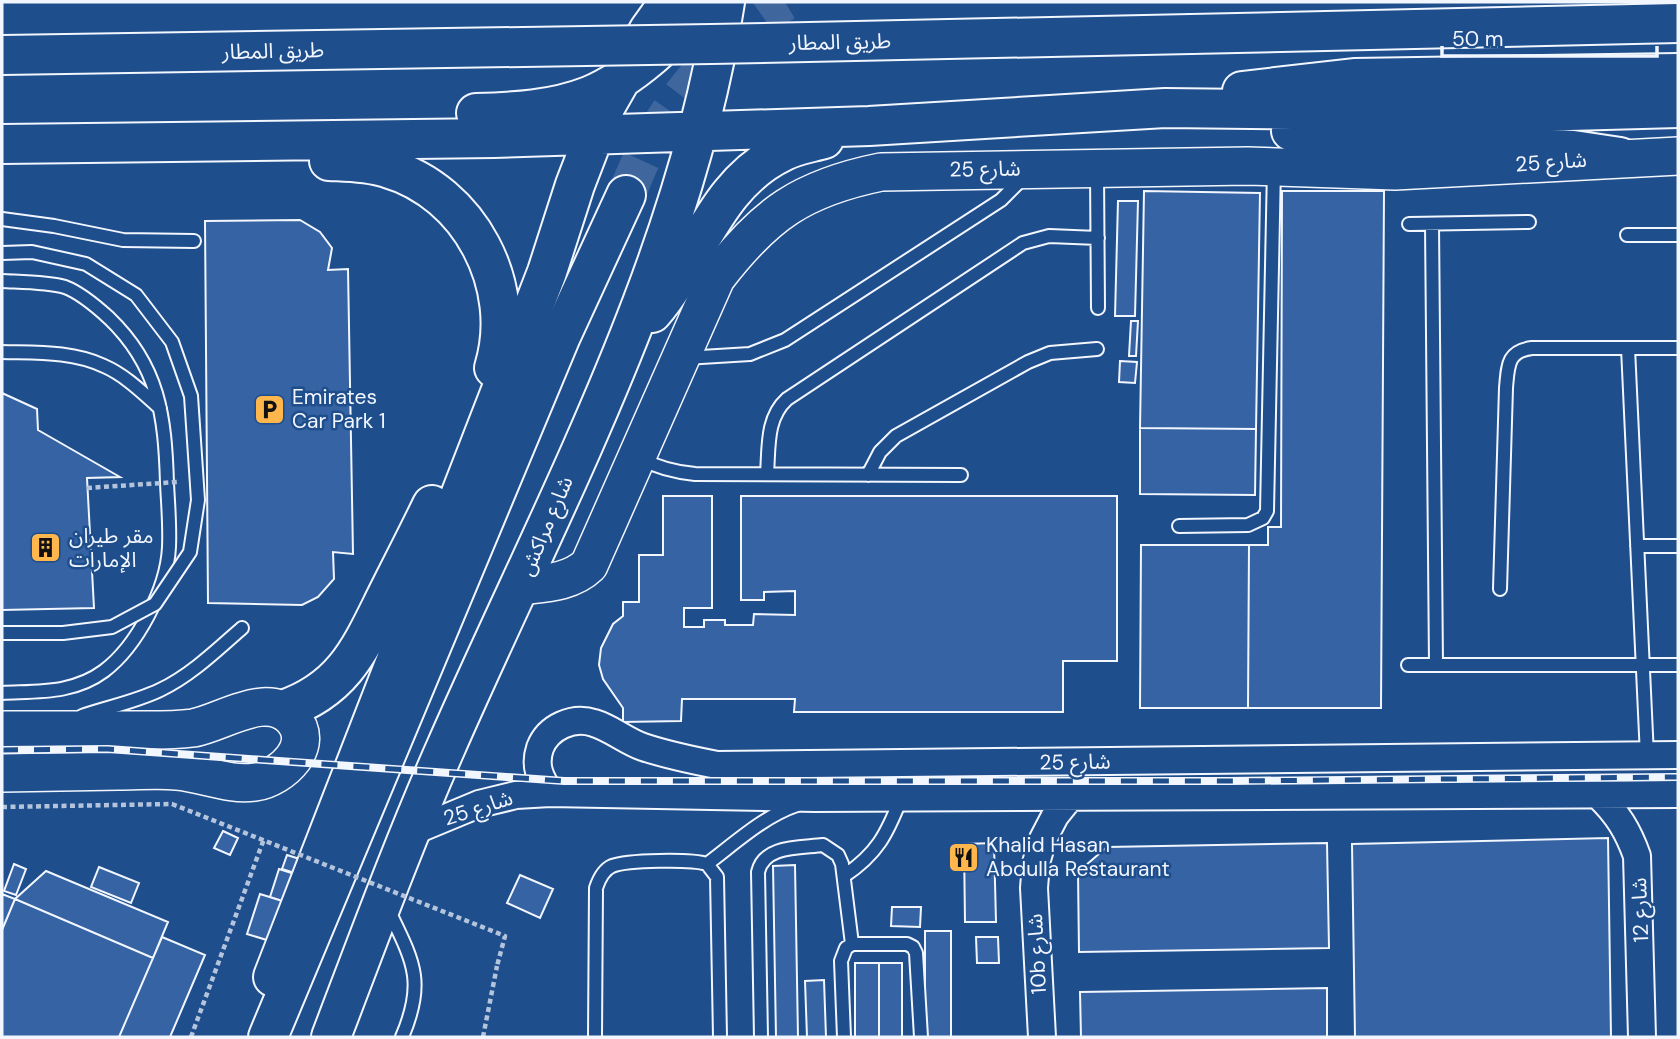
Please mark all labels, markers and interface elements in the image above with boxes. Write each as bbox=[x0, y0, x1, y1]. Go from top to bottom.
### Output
scale bar bbox=[1442, 14, 1657, 58]
text: 50 m bbox=[1452, 25, 1503, 53]
street label: طريق المطار bbox=[788, 27, 891, 57]
street label: طريق المطار bbox=[221, 36, 324, 66]
street label: شارع 25 bbox=[1514, 146, 1588, 179]
street label: شارع 25 bbox=[949, 154, 1021, 185]
place label: Emirates Car Park 1 bbox=[292, 383, 385, 435]
parking icon: Emirates Car Park 1 bbox=[252, 392, 286, 426]
street label: شارع مراكش bbox=[512, 472, 580, 580]
place label: مقر طيران الإمارات bbox=[69, 522, 154, 574]
building icon: مقر طيران الإمارات bbox=[29, 531, 63, 565]
street label: شارع 25 bbox=[1039, 747, 1111, 778]
street label: شارع 25 bbox=[440, 784, 517, 833]
place label: Khalid Hasan Abdulla Restaurant bbox=[986, 831, 1170, 883]
restaurant icon: Khalid Hasan Abdulla Restaurant bbox=[946, 840, 980, 874]
street label: شارع 12 bbox=[1625, 877, 1656, 943]
street label: 10b شارع bbox=[1021, 913, 1054, 995]

